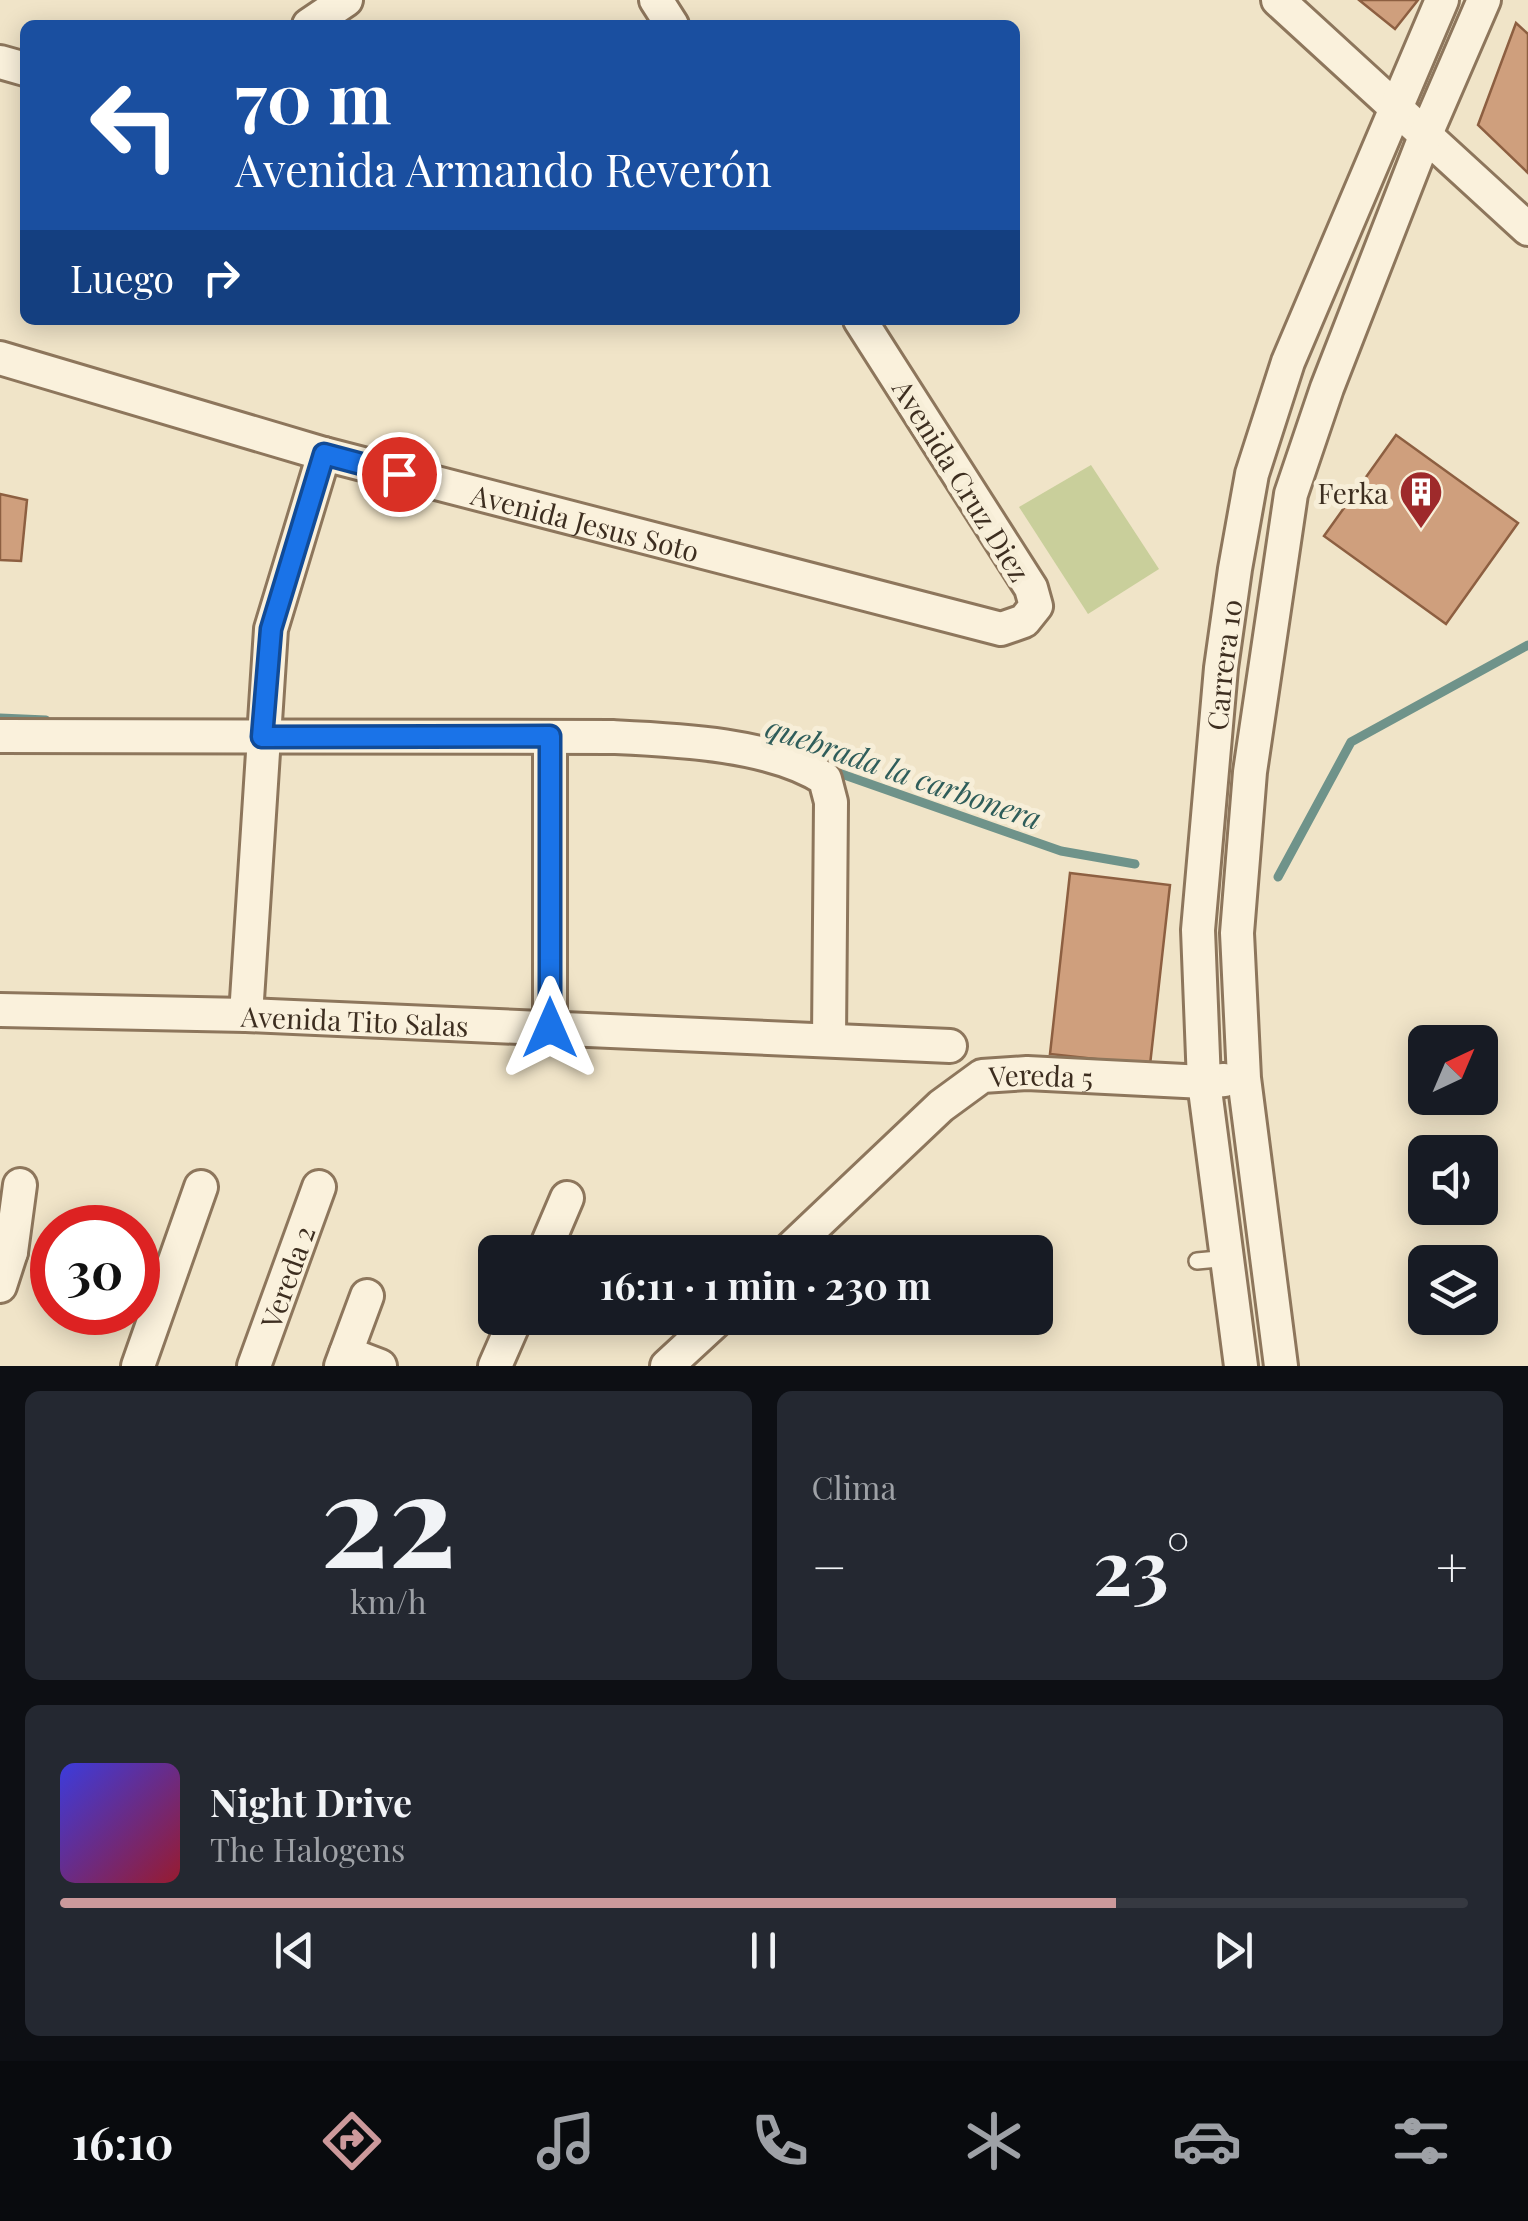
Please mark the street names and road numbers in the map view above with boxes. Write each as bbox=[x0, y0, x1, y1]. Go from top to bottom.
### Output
street label: Avenida Cruz Diez bbox=[885, 371, 1039, 588]
street label: Avenida Jesus Soto bbox=[467, 474, 703, 569]
street label: Carrera 10 bbox=[1197, 597, 1249, 732]
street label: Avenida Tito Salas bbox=[239, 996, 469, 1043]
street label: Vereda 5 bbox=[986, 1054, 1094, 1095]
street label: Vereda 2 bbox=[251, 1220, 322, 1334]

